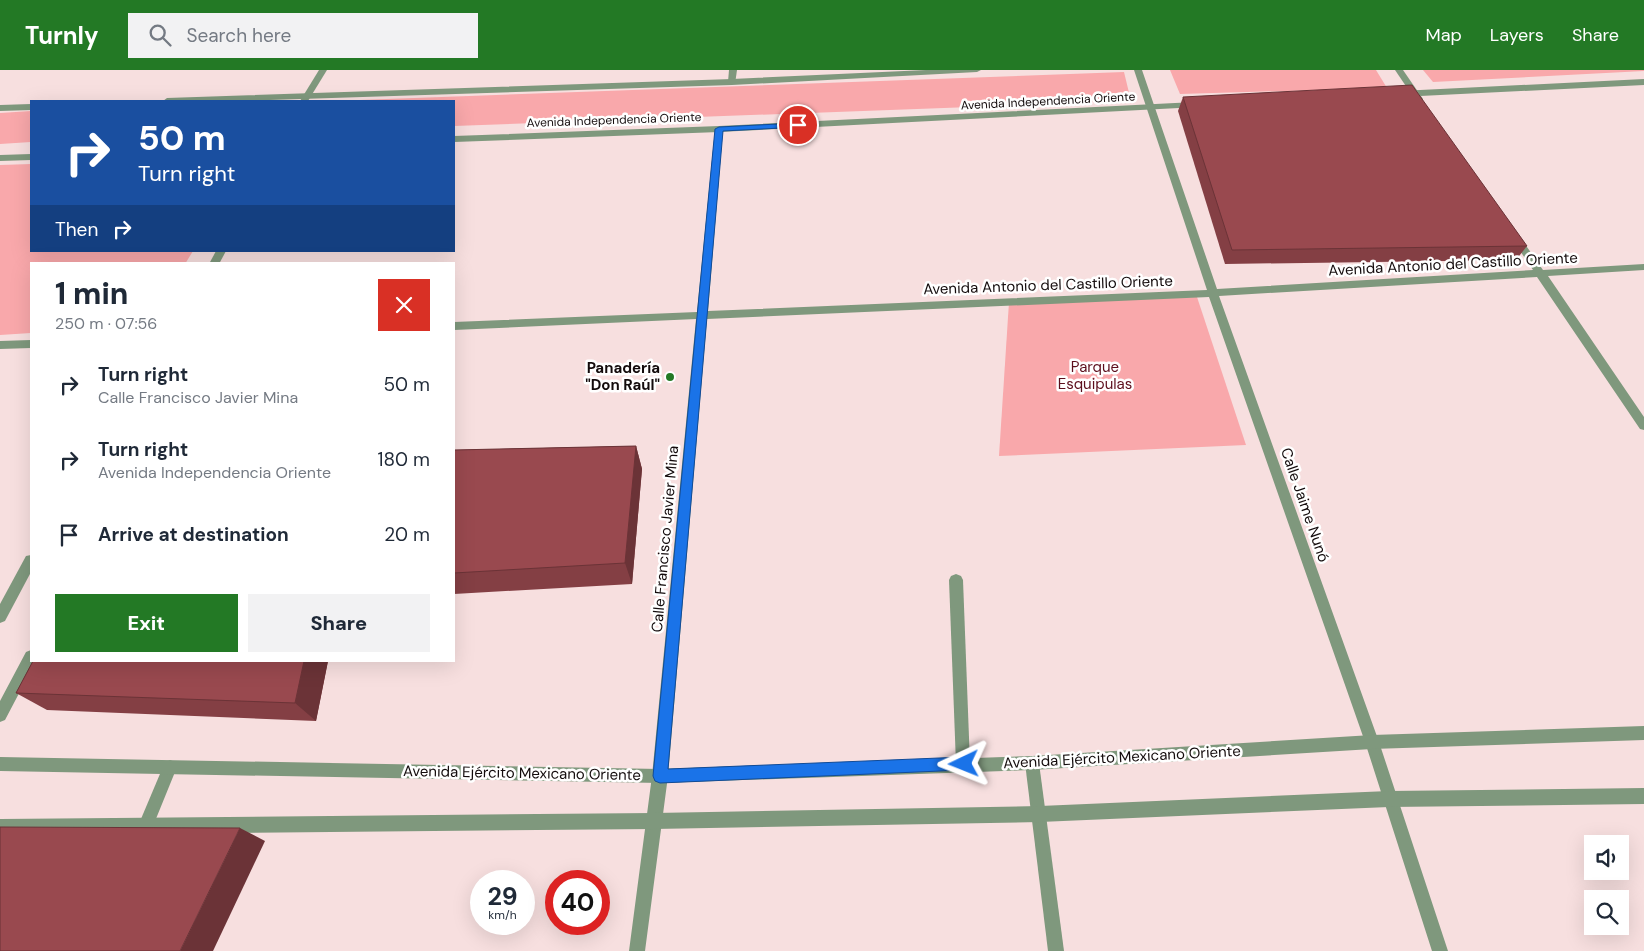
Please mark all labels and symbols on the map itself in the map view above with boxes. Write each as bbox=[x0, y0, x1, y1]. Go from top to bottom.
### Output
street label: Avenida Independencia Oriente bbox=[960, 88, 1136, 114]
pin bbox=[777, 104, 819, 146]
street label: Avenida Independencia Oriente bbox=[526, 109, 702, 131]
street label: Avenida Antonio del Castillo Oriente bbox=[1328, 247, 1578, 281]
street label: Avenida Antonio del Castillo Oriente bbox=[923, 271, 1173, 299]
park label: Parque Esquipulas bbox=[1058, 357, 1132, 394]
place label: Panadería "Don Raúl" bbox=[585, 358, 660, 395]
marker: Panadería "Don Raúl" bbox=[664, 371, 676, 383]
street label: Calle Francisco Javier Mina bbox=[647, 445, 683, 633]
street label: Calle Jaime Nunó bbox=[1276, 445, 1334, 565]
position arrow bbox=[937, 737, 989, 789]
street label: Avenida Ejército Mexicano Oriente bbox=[1003, 741, 1241, 773]
street label: Avenida Ejército Mexicano Oriente bbox=[403, 761, 641, 785]
speed limit sign: 40 bbox=[545, 870, 610, 935]

